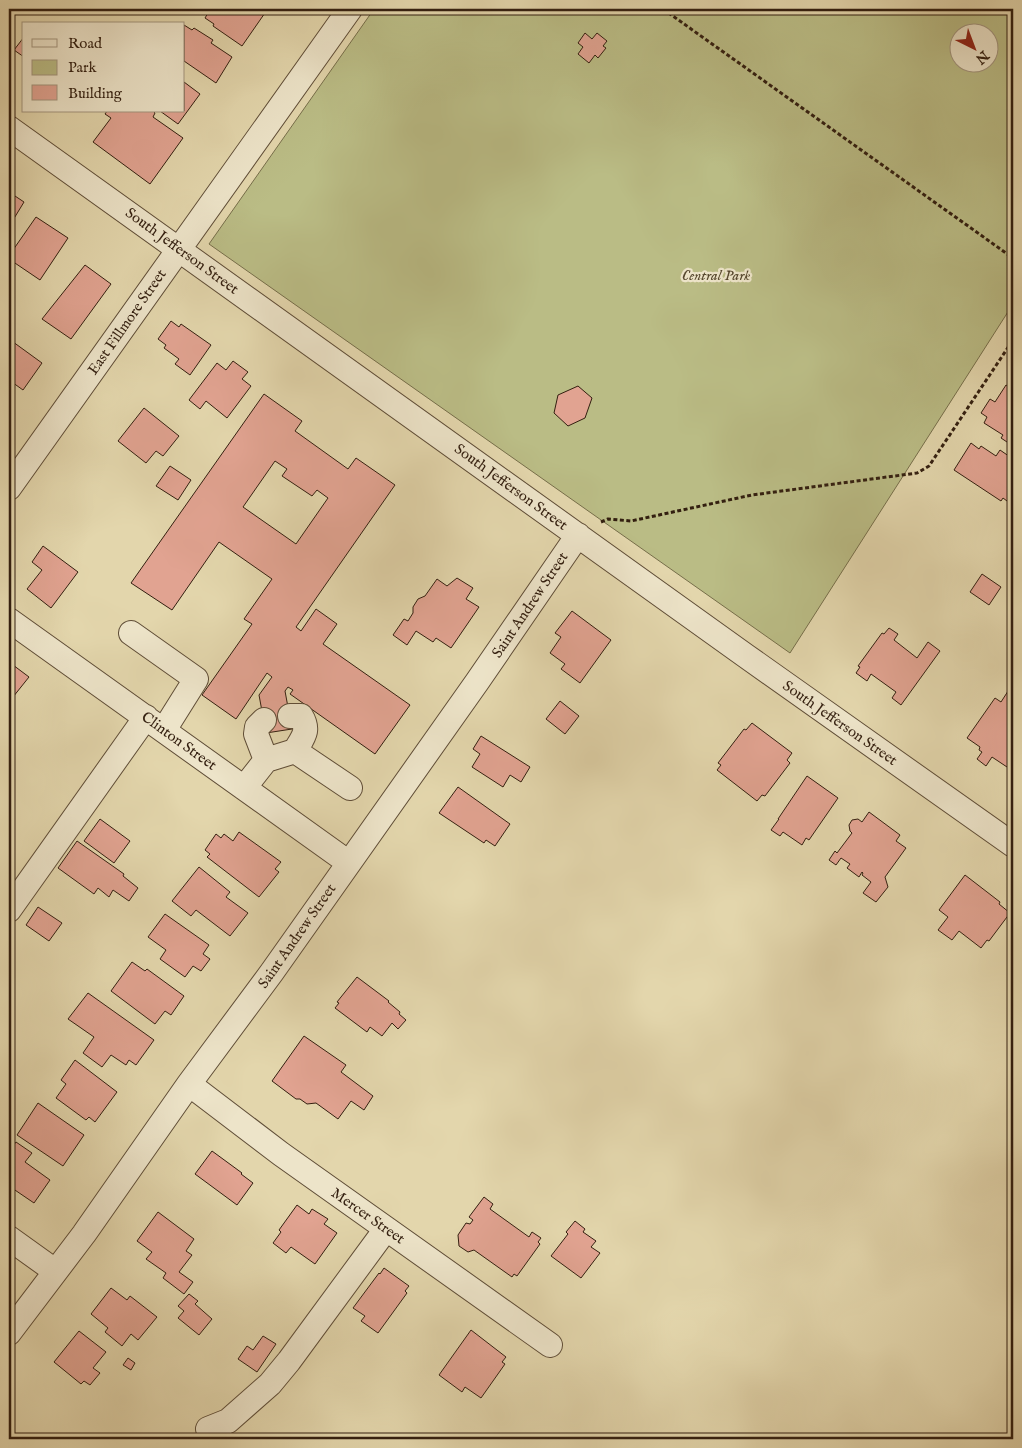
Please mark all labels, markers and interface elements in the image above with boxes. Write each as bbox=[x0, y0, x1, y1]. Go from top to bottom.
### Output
legend bbox=[22, 22, 185, 112]
north arrow bbox=[950, 22, 1000, 72]
text: Road bbox=[68, 34, 103, 53]
text: N bbox=[972, 46, 993, 68]
text: Park bbox=[68, 58, 98, 77]
text: Building bbox=[68, 84, 123, 103]
street label: South Jefferson Street bbox=[122, 203, 242, 299]
street label: East Fillmore Street bbox=[83, 265, 171, 379]
park label: Central Park bbox=[682, 266, 750, 285]
street label: South Jefferson Street bbox=[451, 439, 571, 535]
street label: Saint Andrew Street bbox=[488, 549, 572, 661]
street label: South Jefferson Street bbox=[779, 676, 901, 770]
street label: Clinton Street bbox=[138, 707, 220, 775]
street label: Saint Andrew Street bbox=[254, 880, 340, 992]
street label: Mercer Street bbox=[327, 1184, 409, 1248]

